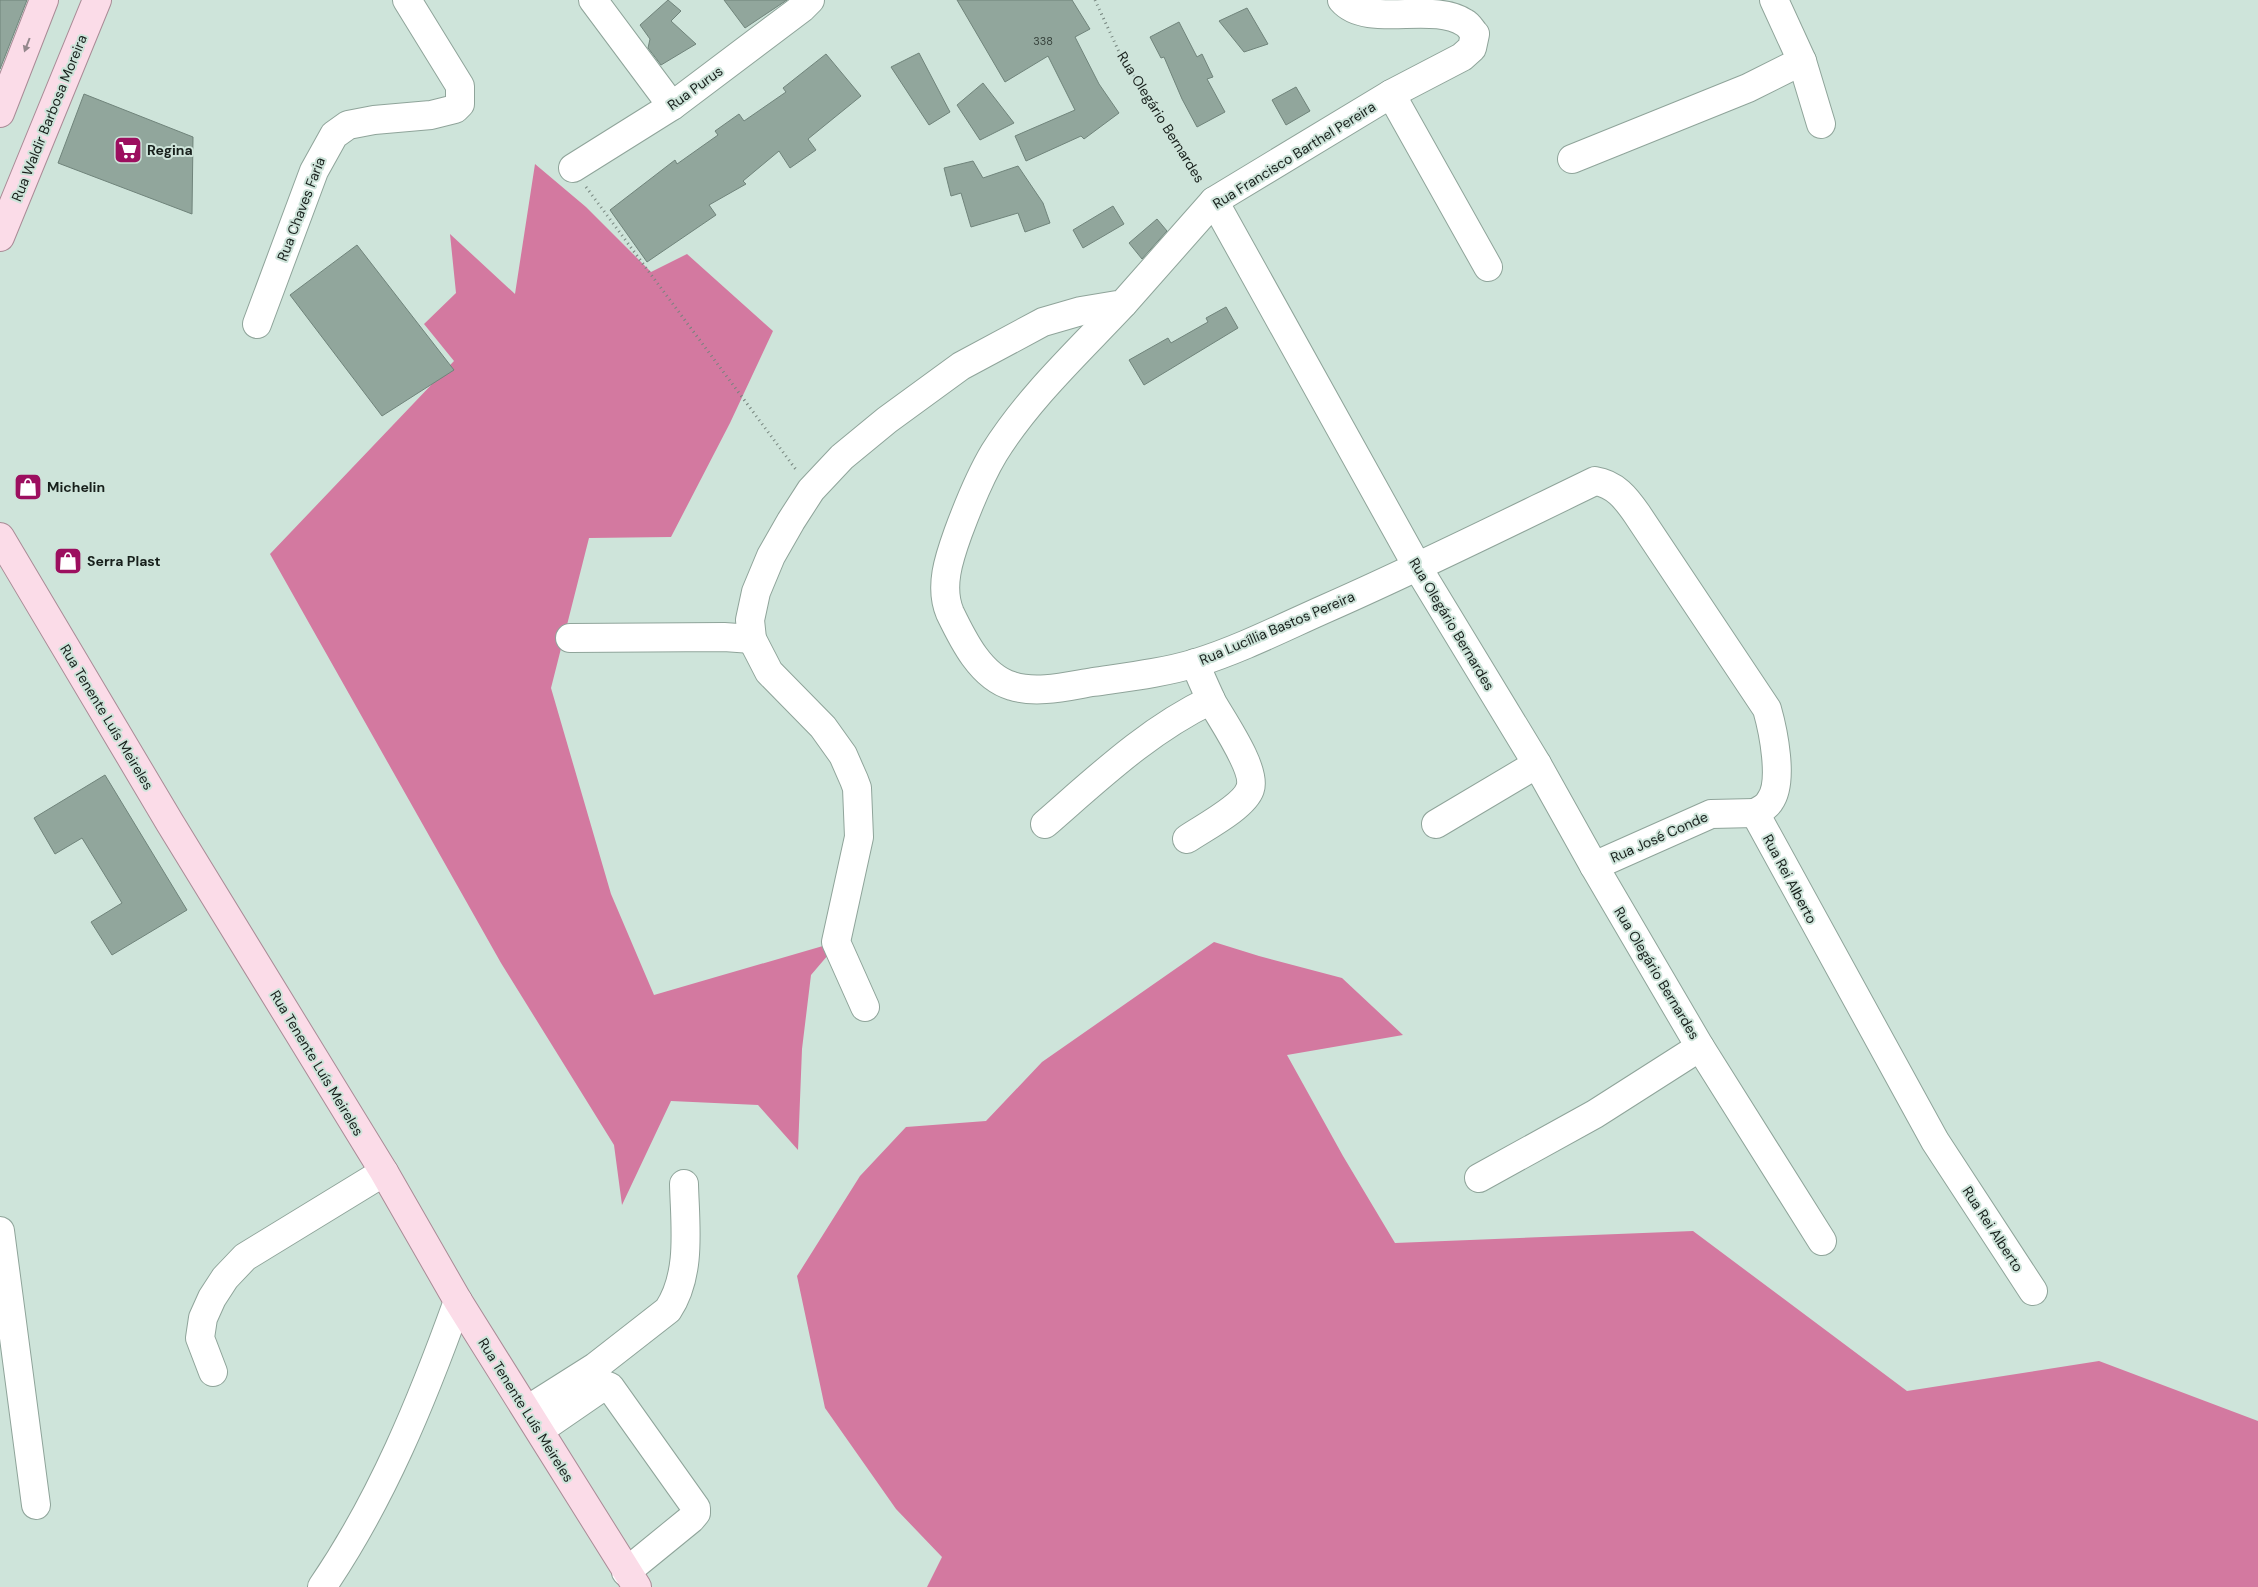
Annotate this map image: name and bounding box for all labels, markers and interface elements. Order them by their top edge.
street label: Rua Waldir Barbosa Moreira [7,32,91,204]
house number: 338 [1033,34,1053,48]
one-way arrow [22,38,30,53]
street label: Rua Olegário Bernardes [1113,48,1209,186]
street label: Rua Purus [664,62,726,114]
street label: Rua Francisco Barthel Pereira [1209,97,1379,213]
supermarket icon: Regina [113,135,143,165]
place label: Regina [147,141,193,159]
street label: Rua Chaves Faria [273,155,329,263]
shop icon: Michelin [13,472,43,502]
place label: Michelin [47,478,105,496]
shop icon: Serra Plast [53,546,83,576]
place label: Serra Plast [87,552,161,570]
street label: Rua Olegário Bernardes [1405,554,1499,694]
street label: Rua Lucíllia Bastos Pereira [1197,587,1357,669]
street label: Rua Tenente Luís Meireles [56,641,158,793]
street label: Rua José Conde [1607,807,1711,867]
street label: Rua Rei Alberto [1759,831,1821,927]
street label: Rua Olegário Bernardes [1610,903,1704,1043]
street label: Rua Tenente Luís Meireles [266,987,368,1139]
street label: Rua Rei Alberto [1959,1183,2027,1275]
street label: Rua Tenente Luís Meireles [474,1335,578,1485]

